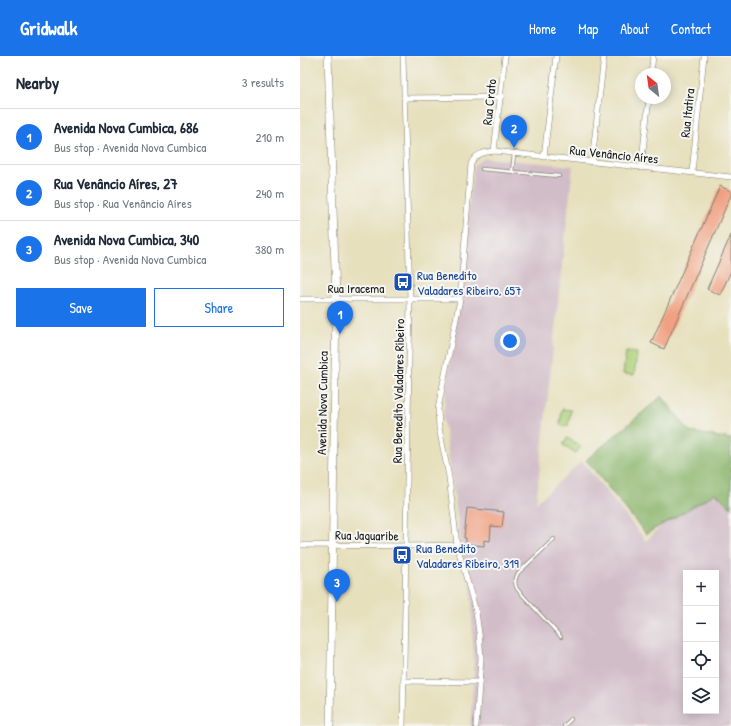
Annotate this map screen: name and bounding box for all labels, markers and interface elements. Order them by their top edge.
text: Gridwalk [20,15,77,41]
text: Home [529,19,556,38]
text: Map [578,19,598,38]
text: About [620,19,649,38]
text: Contact [671,19,711,38]
north arrow [635,68,671,104]
text: Nearby [16,71,59,94]
text: 3 results [242,73,284,91]
street label: Rua Crato [478,78,500,126]
street label: Rua Itatira [675,88,699,138]
pin: 2 [501,115,527,148]
text: Avenida Nova Cumbica, 686 [54,117,199,138]
text: 1 [27,128,31,146]
text: 210 m [256,128,284,146]
text: Bus stop · Avenida Nova Cumbica [54,138,206,156]
street label: Rua Venâncio Aíres [569,140,659,168]
text: Rua Venâncio Aíres, 27 [54,173,178,194]
text: 2 [26,184,32,202]
text: 240 m [255,184,284,202]
text: Bus stop · Rua Venâncio Aíres [54,194,192,212]
text: Avenida Nova Cumbica, 340 [54,229,199,250]
text: 3 [26,240,32,258]
text: 380 m [255,240,284,258]
text: Bus stop · Avenida Nova Cumbica [54,250,206,268]
place label: Rua Benedito Valadares Ribeiro, 657 [417,266,522,299]
bus stop icon: Rua Benedito Valadares Ribeiro, 657 [392,271,414,293]
street label: Rua Iracema [328,279,384,297]
button: Save [16,288,146,327]
button: Share [154,288,284,327]
pin: 1 [327,301,353,334]
street label: Rua Benedito Valadares Ribeiro [388,319,408,463]
your location [500,331,520,351]
street label: Avenida Nova Cumbica [312,351,332,455]
street label: Rua Jaguaribe [335,525,399,545]
place label: Rua Benedito Valadares Ribeiro, 319 [416,539,519,572]
bus stop icon: Rua Benedito Valadares Ribeiro, 319 [391,544,413,566]
pin: 3 [324,569,350,602]
map controls [683,570,719,714]
button: + [683,570,719,606]
button: − [683,606,719,642]
button: locate [683,642,719,678]
button: layers [683,678,719,714]

